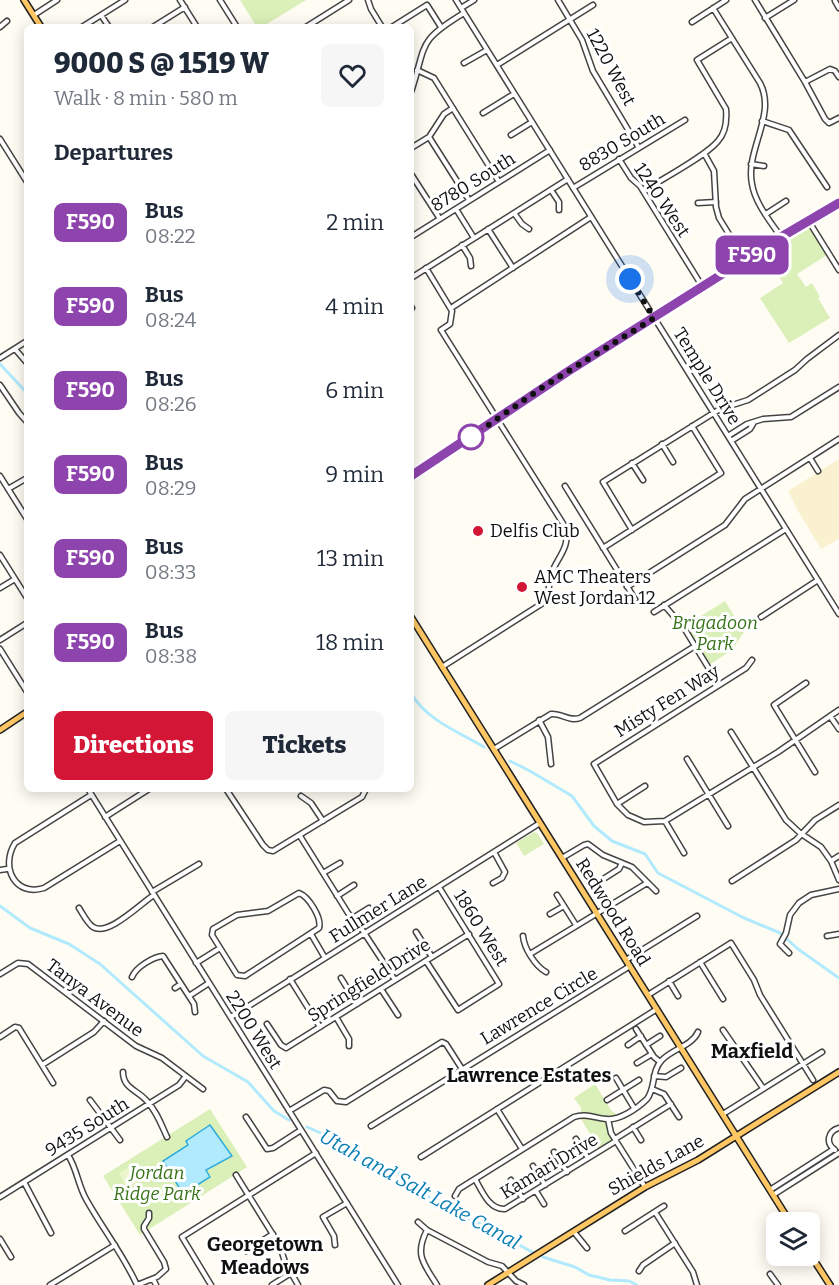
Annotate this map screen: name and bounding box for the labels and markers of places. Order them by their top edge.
unlabelled marker [458,424,484,450]
place label: Delfis Club [490,520,580,542]
marker: Delfis Club [471,524,485,538]
place label: AMC Theaters West Jordan 12 [534,566,656,609]
marker: AMC Theaters West Jordan 12 [515,580,529,594]

